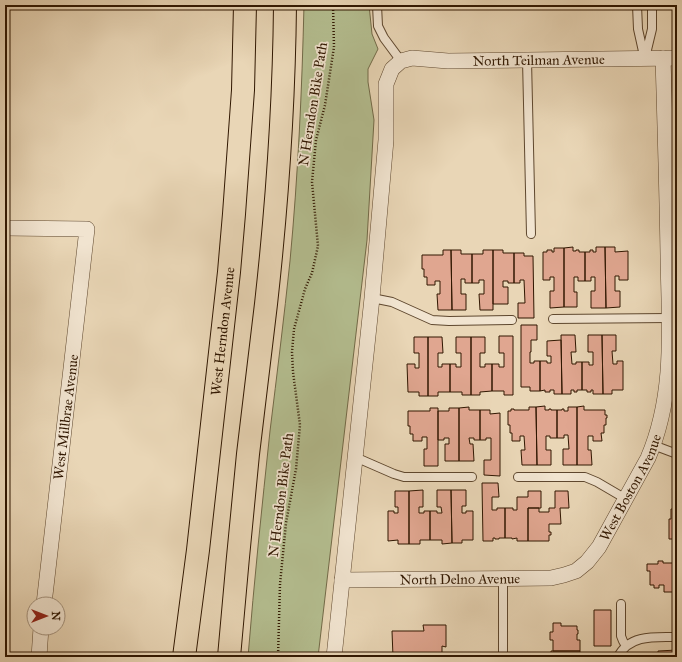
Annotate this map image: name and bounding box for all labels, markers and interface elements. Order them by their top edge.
street label: N Herndon Bike Path [295,41,331,167]
street label: North Teilman Avenue [472,50,605,69]
street label: West Herndon Avenue [207,266,238,396]
street label: West Millbrae Avenue [50,353,82,481]
street label: N Herndon Bike Path [265,432,297,558]
street label: West Boston Avenue [596,432,665,544]
street label: North Delno Avenue [400,570,520,588]
north arrow [26,596,66,636]
text: N [49,611,62,621]

